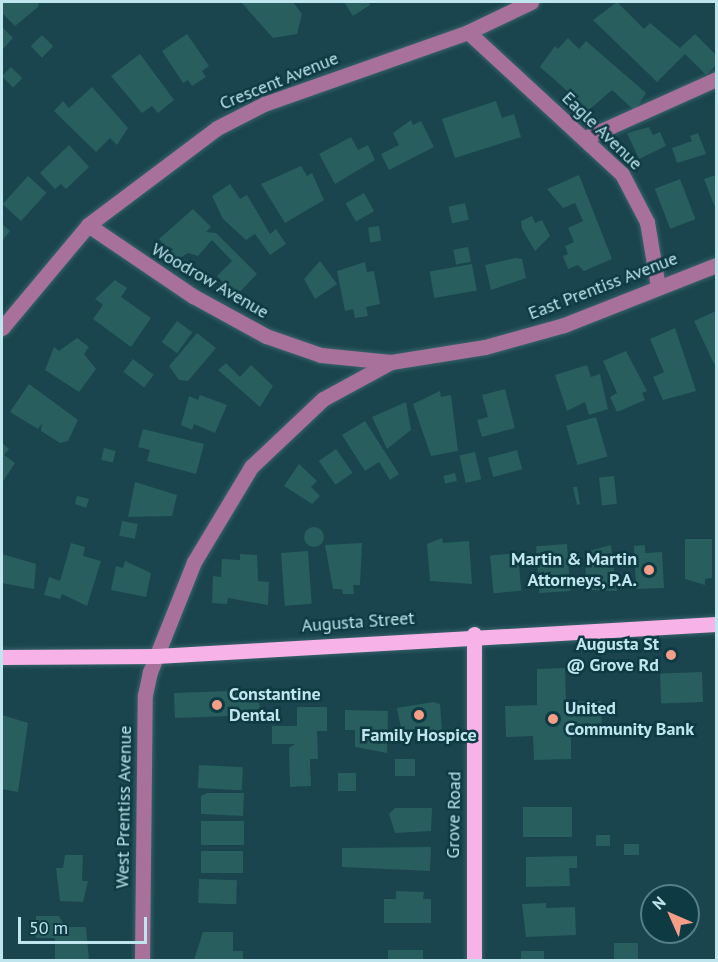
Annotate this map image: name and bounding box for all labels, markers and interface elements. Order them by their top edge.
street label: Crescent Avenue [216,47,342,115]
street label: Eagle Avenue [557,87,647,175]
street label: Woodrow Avenue [147,238,273,324]
street label: East Prentiss Avenue [525,247,681,325]
place label: Martin & Martin Attorneys, P.A. [511,549,637,592]
marker: Martin & Martin Attorneys, P.A. [642,563,656,577]
street label: Augusta Street [301,607,415,637]
place label: Augusta St @ Grove Rd [566,634,659,676]
marker: Augusta St @ Grove Rd [664,648,678,662]
place label: Constantine Dental [229,684,321,726]
marker: Constantine Dental [210,698,224,712]
place label: United Community Bank [565,698,695,740]
marker: Family Hospice [412,708,426,722]
marker: United Community Bank [546,712,560,726]
place label: Family Hospice [361,724,477,746]
street label: West Prentiss Avenue [112,725,136,889]
street label: Grove Road [442,771,466,859]
north arrow [640,884,700,944]
text: N [648,892,669,913]
scale bar [21,905,150,943]
text: 50 m [29,916,68,939]

